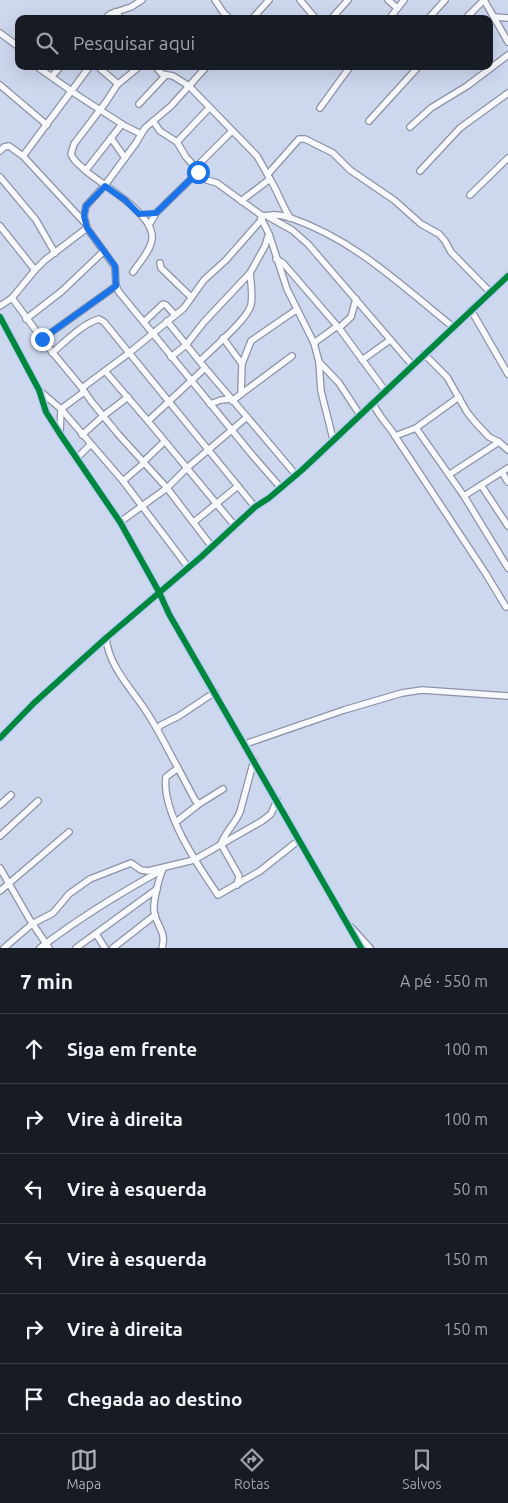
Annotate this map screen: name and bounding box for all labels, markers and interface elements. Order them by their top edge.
search box [15,15,493,70]
icon: search [33,29,61,57]
text: Pesquisar aqui [73,32,195,54]
route start [187,161,210,184]
route end [31,328,54,351]
text: 7 min [20,969,73,993]
text: A pé · 550 m [400,972,488,990]
icon: ahead [20,1035,48,1063]
text: Siga em frente [67,1038,197,1060]
text: 100 m [443,1040,488,1058]
icon: right [20,1105,48,1133]
text: Vire à direita [67,1108,183,1130]
text: 100 m [443,1110,488,1128]
icon: left [20,1175,48,1203]
text: Vire à esquerda [67,1178,207,1200]
text: 50 m [452,1180,488,1198]
icon: left [20,1245,48,1273]
text: Vire à esquerda [67,1248,207,1270]
text: 150 m [443,1250,488,1268]
icon: right [20,1315,48,1343]
text: Vire à direita [67,1318,183,1340]
text: 150 m [443,1320,488,1338]
icon: arrive [20,1385,48,1413]
text: Chegada ao destino [67,1388,243,1410]
tab: Mapa [66,1446,101,1492]
tab: Rotas [234,1446,270,1492]
tab: Salvos [402,1446,442,1492]

